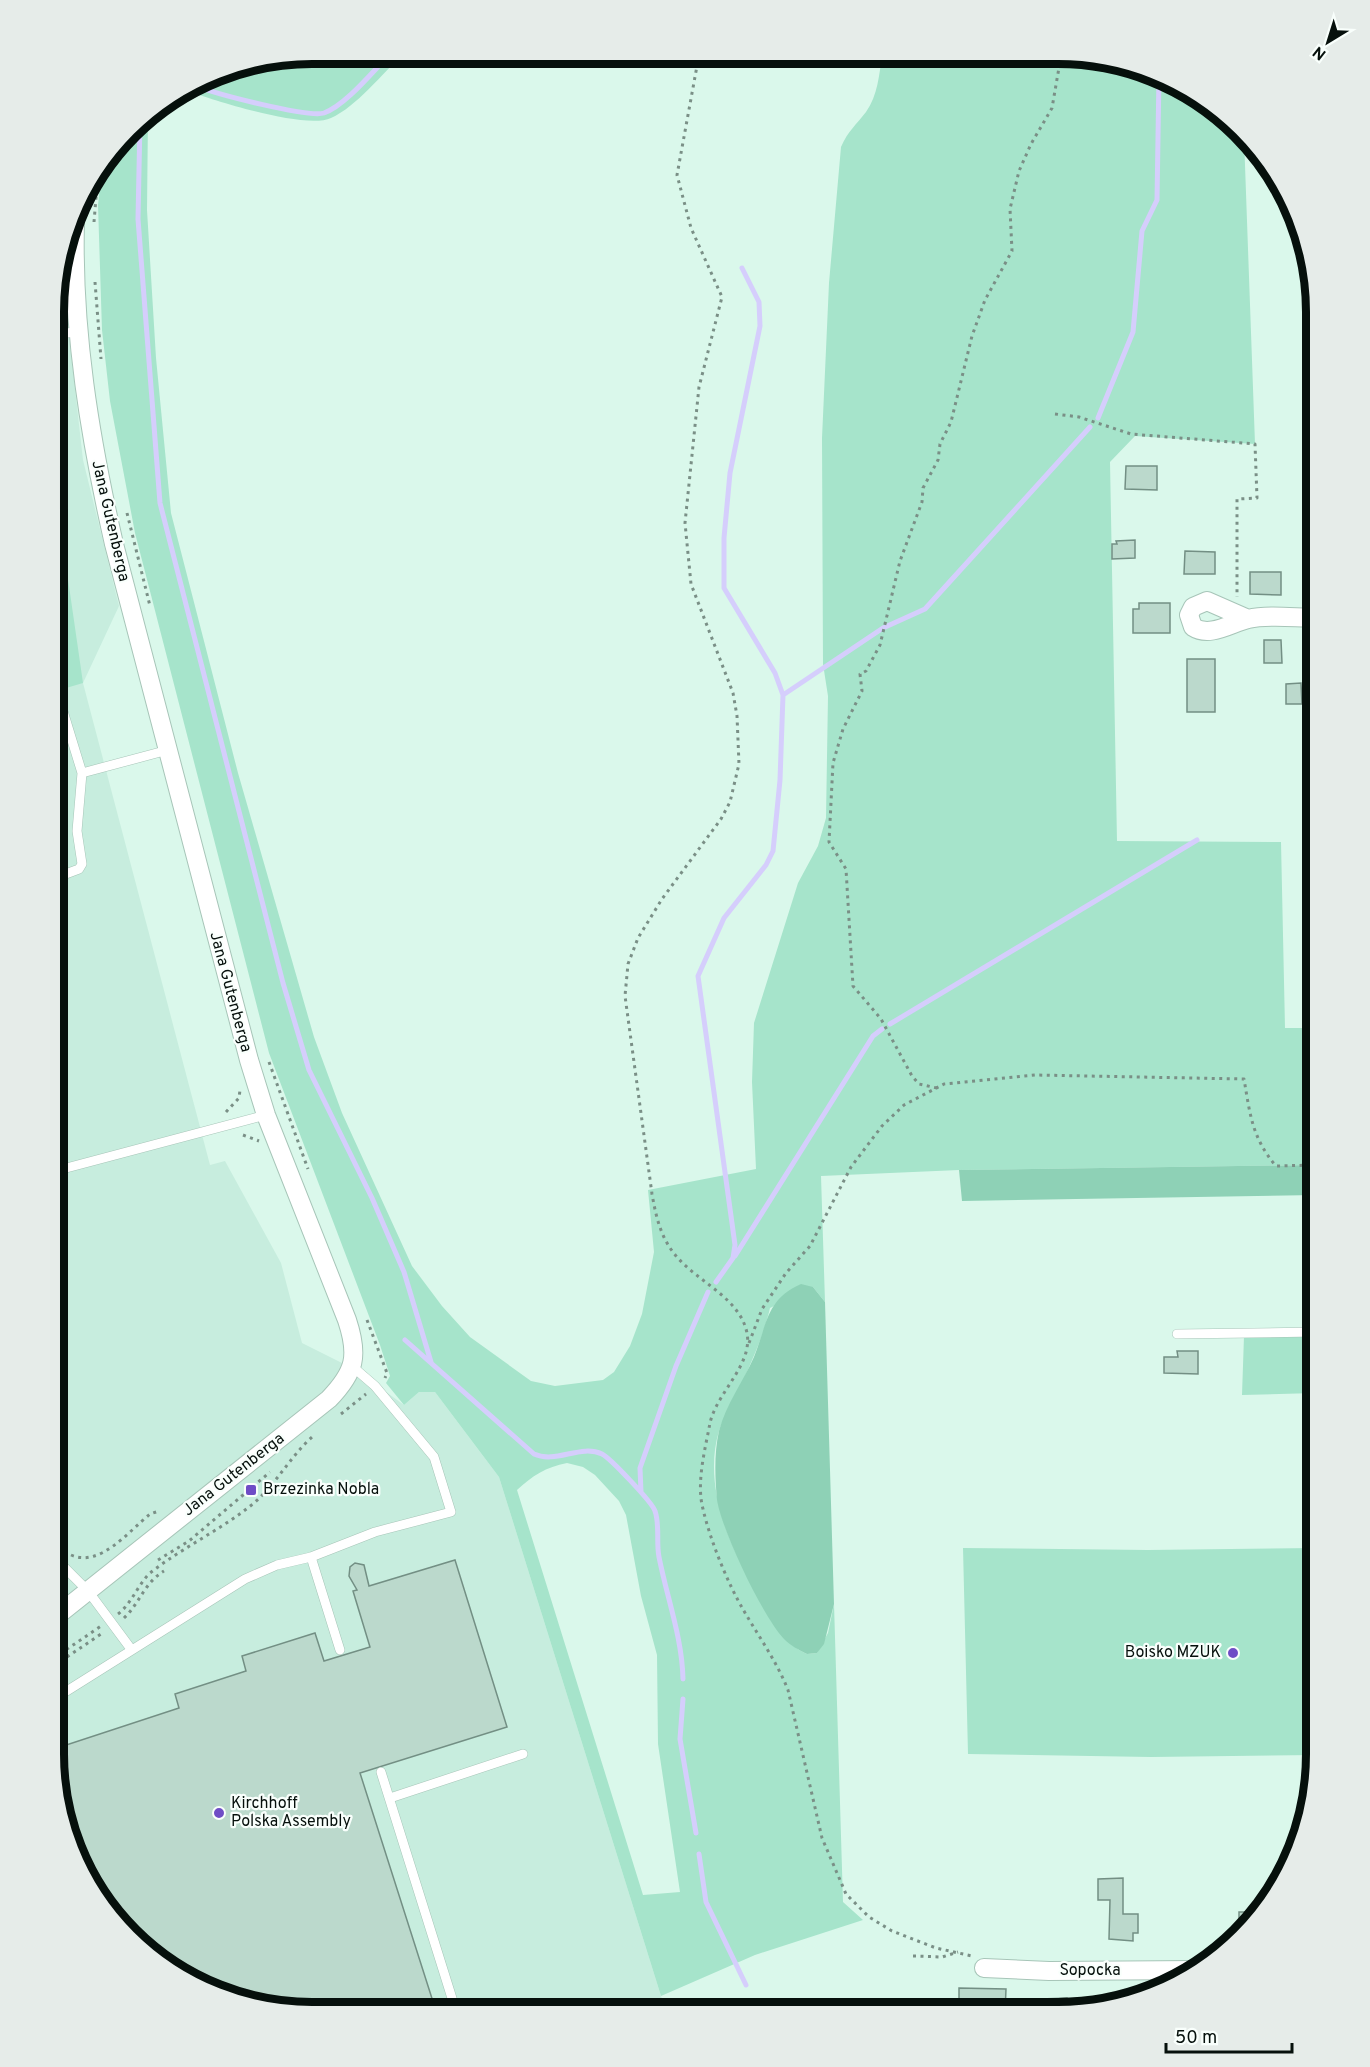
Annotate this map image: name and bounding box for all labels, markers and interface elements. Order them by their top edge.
north arrow [1298,12,1358,72]
text: N [1309,41,1331,64]
street label: Jana Gutenberga [86,458,134,584]
street label: Jana Gutenberga [204,930,256,1054]
street label: Jana Gutenberga [179,1429,289,1521]
place label: Brzezinka Nobla [263,1480,379,1500]
marker: Brzezinka Nobla [244,1483,258,1497]
place label: Boisko MZUK [1125,1643,1221,1663]
marker: Boisko MZUK [1226,1646,1240,1660]
place label: Kirchhoff Polska Assembly [231,1794,351,1832]
marker: Kirchhoff Polska Assembly [212,1806,226,1820]
street label: Sopocka [1059,1961,1121,1981]
scale bar [1166,2016,1292,2054]
text: 50 m [1175,2027,1217,2050]

